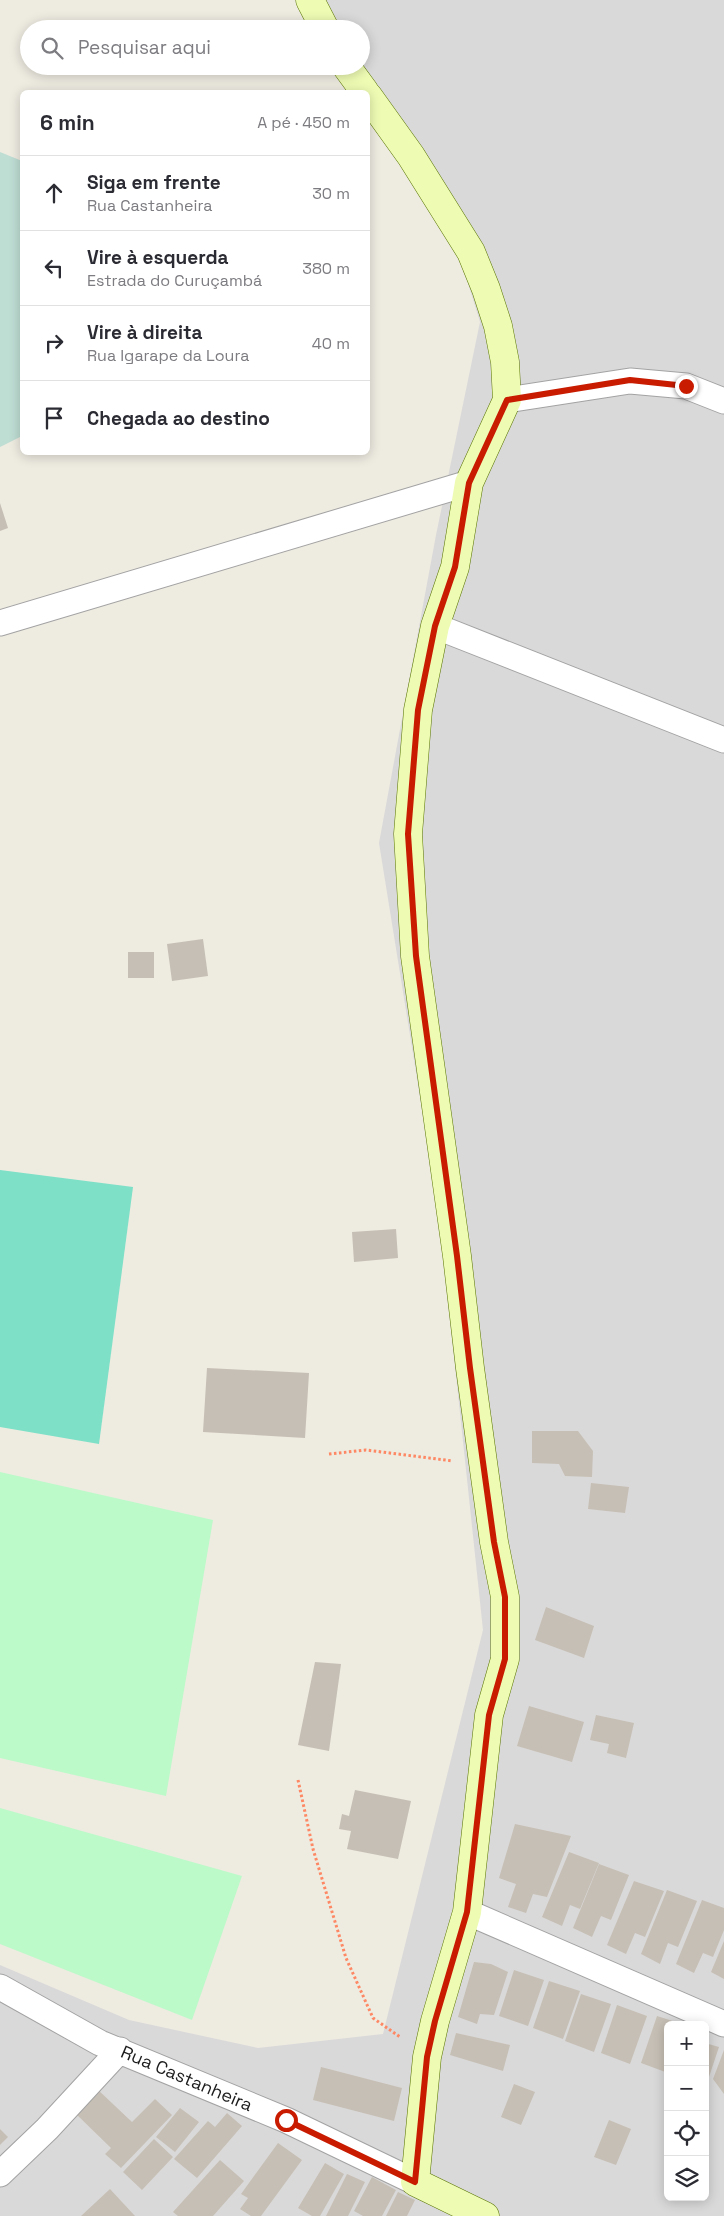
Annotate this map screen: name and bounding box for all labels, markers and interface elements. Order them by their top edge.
search box [20,20,370,75]
icon: search [38,34,66,62]
text: Pesquisar aqui [78,35,211,60]
text: 6 min [40,109,95,136]
text: A pé · 450 m [257,112,350,133]
text: Siga em frente [87,170,221,195]
icon: ahead [40,179,68,207]
text: 30 m [312,183,350,204]
text: Rua Castanheira [87,195,212,216]
text: Vire à esquerda [87,245,229,270]
icon: left [40,254,68,282]
text: 380 m [302,258,350,279]
text: Estrada do Curuçambá [87,270,262,291]
text: Vire à direita [87,320,203,345]
icon: right [40,329,68,357]
text: 40 m [312,333,350,354]
text: Rua Igarape da Loura [87,345,249,366]
route end [675,375,698,398]
icon: arrive [40,404,68,432]
text: Chegada ao destino [87,406,270,431]
map controls [664,2021,709,2201]
button: + [664,2021,709,2066]
street label: Rua Castanheira [118,2040,256,2116]
button: − [664,2066,709,2111]
route start [275,2109,298,2132]
button: locate [664,2111,709,2156]
button: layers [664,2156,709,2201]

